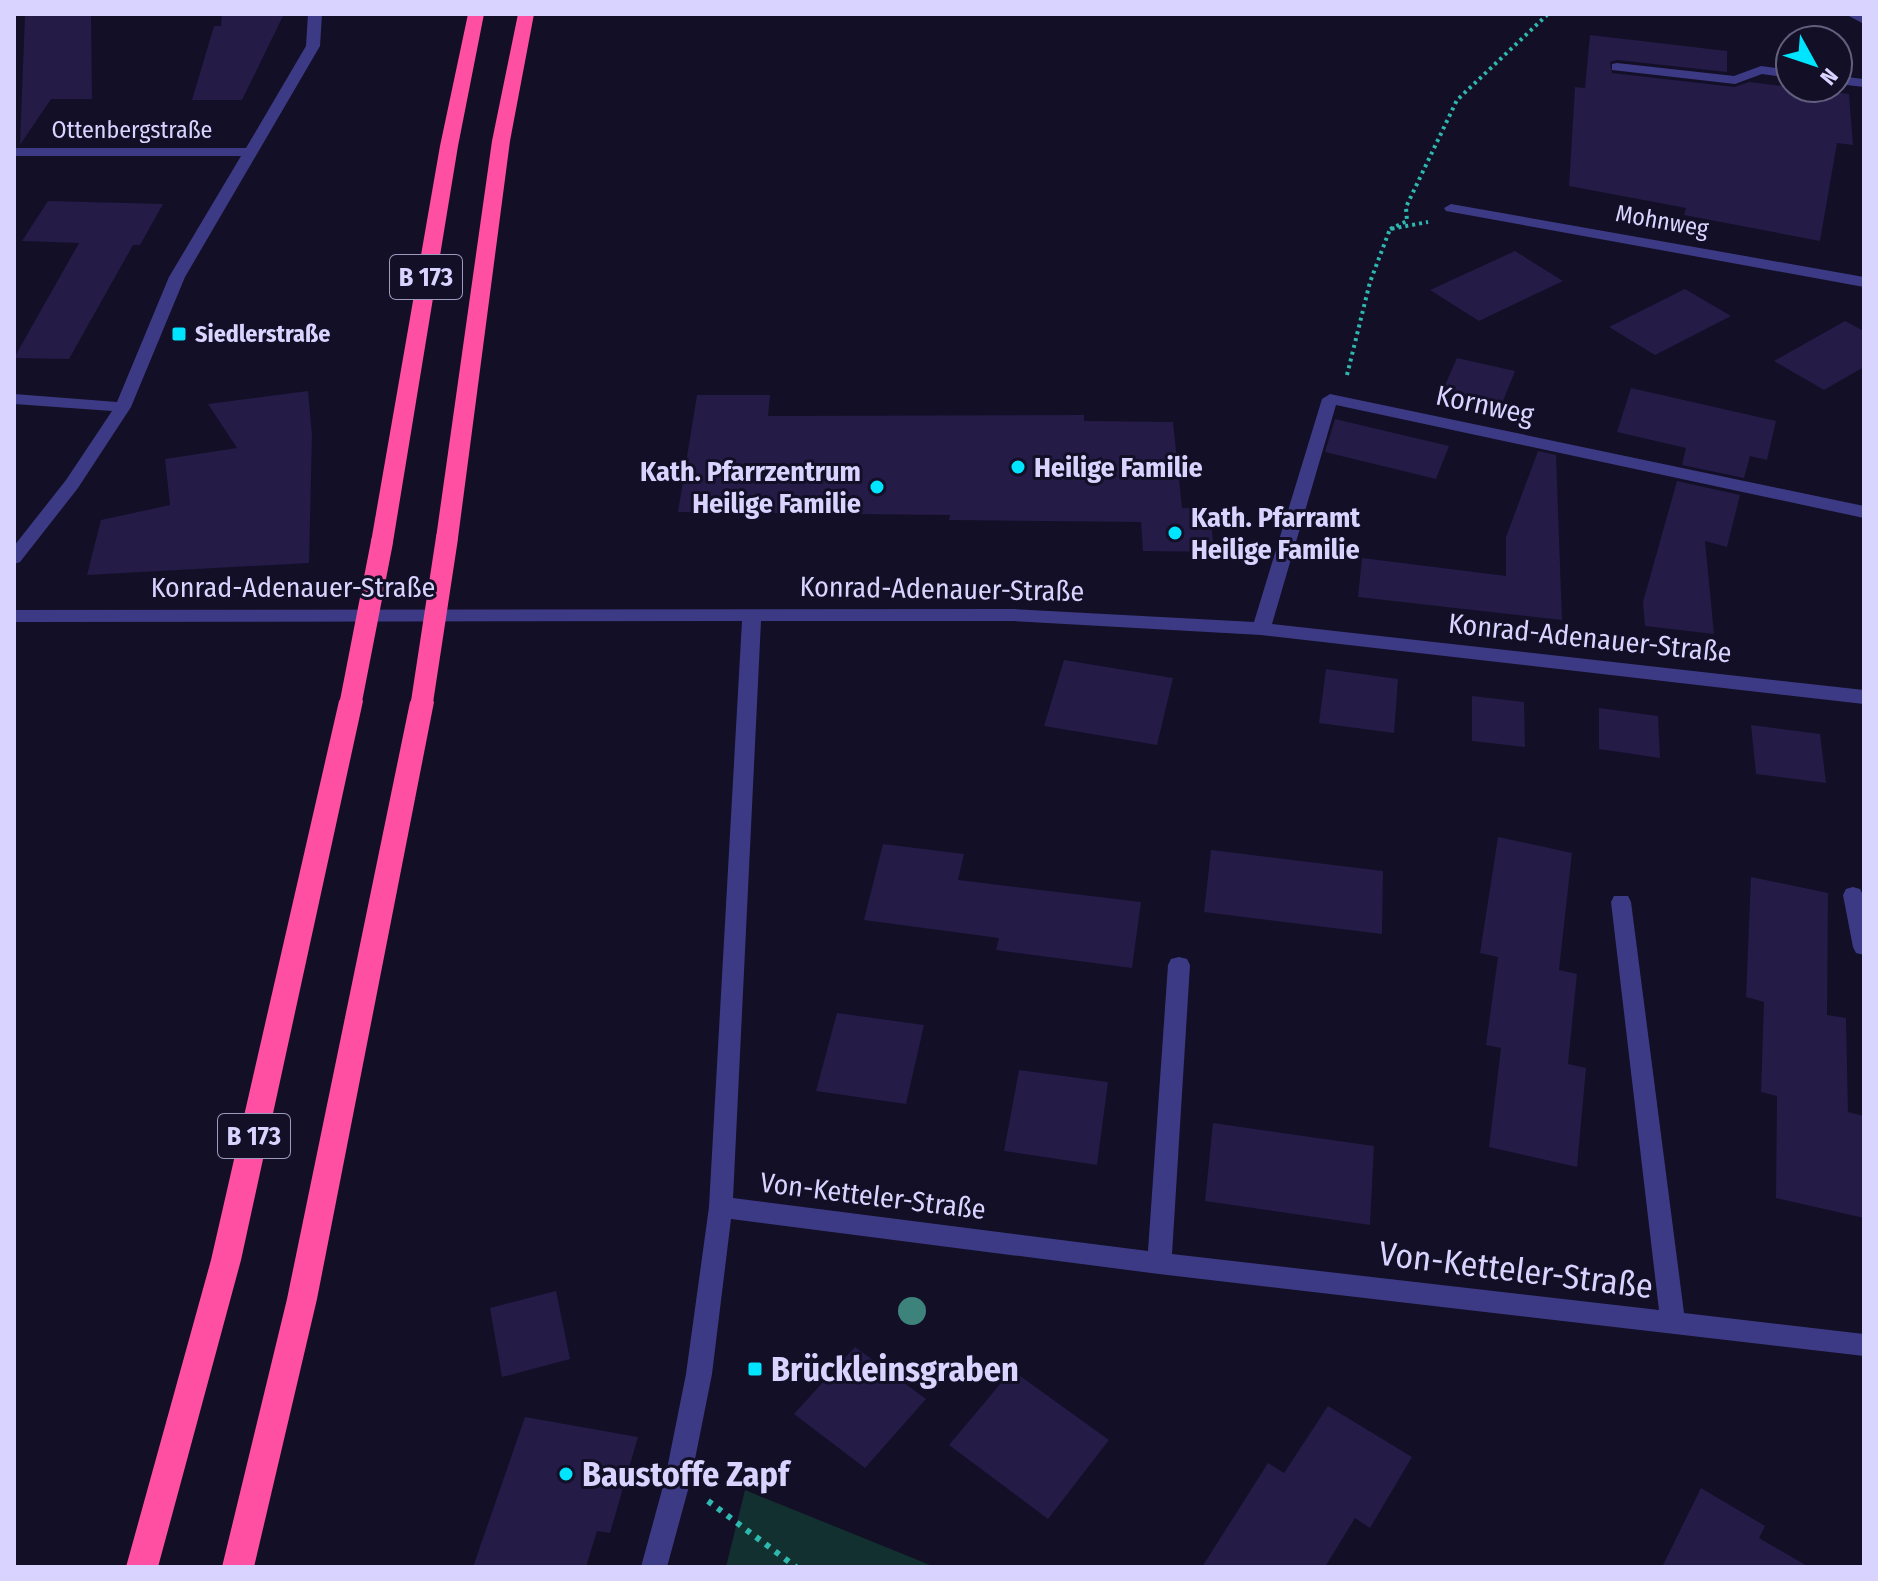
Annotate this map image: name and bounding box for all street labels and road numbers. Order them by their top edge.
street label: Ottenbergstraße [52,116,212,144]
street label: Mohnweg [1613,199,1711,243]
road number: B 173 [390,255,462,299]
street label: Kornweg [1433,379,1538,432]
street label: Konrad-Adenauer-Straße [799,570,1085,608]
street label: Konrad-Adenauer-Straße [151,571,435,604]
street label: Konrad-Adenauer-Straße [1447,607,1733,669]
road number: B 173 [218,1114,290,1158]
street label: Von-Ketteler-Straße [758,1166,988,1226]
street label: Von-Ketteler-Straße [1377,1233,1655,1307]

